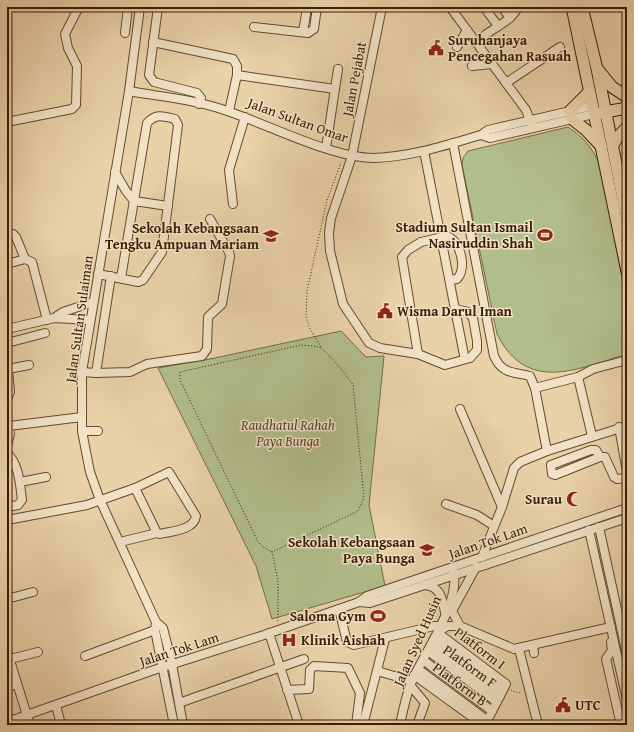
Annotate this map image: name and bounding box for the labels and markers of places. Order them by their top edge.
place label: Suruhanjaya Pencegahan Rasuah [448,30,572,66]
public building icon: Suruhanjaya Pencegahan Rasuah [427,39,445,57]
place label: Stadium Sultan Ismail Nasiruddin Shah [396,217,534,253]
place label: Sekolah Kebangsaan Tengku Ampuan Mariam [105,218,260,254]
sports icon: Stadium Sultan Ismail Nasiruddin Shah [536,226,554,244]
school or university icon: Sekolah Kebangsaan Tengku Ampuan Mariam [262,227,280,245]
place label: Wisma Darul Iman [397,301,513,321]
public building icon: Wisma Darul Iman [376,302,394,320]
place label: Surau [525,489,562,509]
mosque icon: Surau [565,490,583,508]
place label: Sekolah Kebangsaan Paya Bunga [288,532,416,568]
school or university icon: Sekolah Kebangsaan Paya Bunga [418,541,436,559]
place label: Saloma Gym [290,606,366,626]
sports icon: Saloma Gym [369,607,387,625]
place label: Klinik Aishah [301,630,386,650]
hospital icon: Klinik Aishah [280,631,298,649]
place label: UTC [575,695,601,715]
public building icon: UTC [554,696,572,714]

